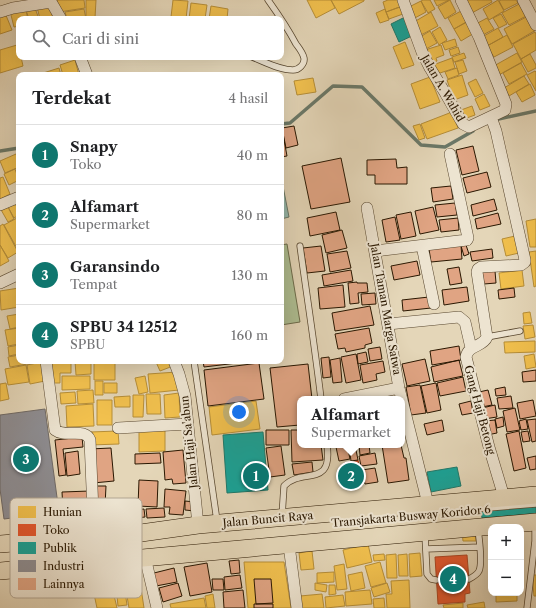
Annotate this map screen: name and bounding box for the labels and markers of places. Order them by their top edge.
pin: 3 [13,444,39,474]
pin: 1 [243,461,269,491]
pin: 2 [338,461,364,491]
pin: 4 [440,564,466,594]

